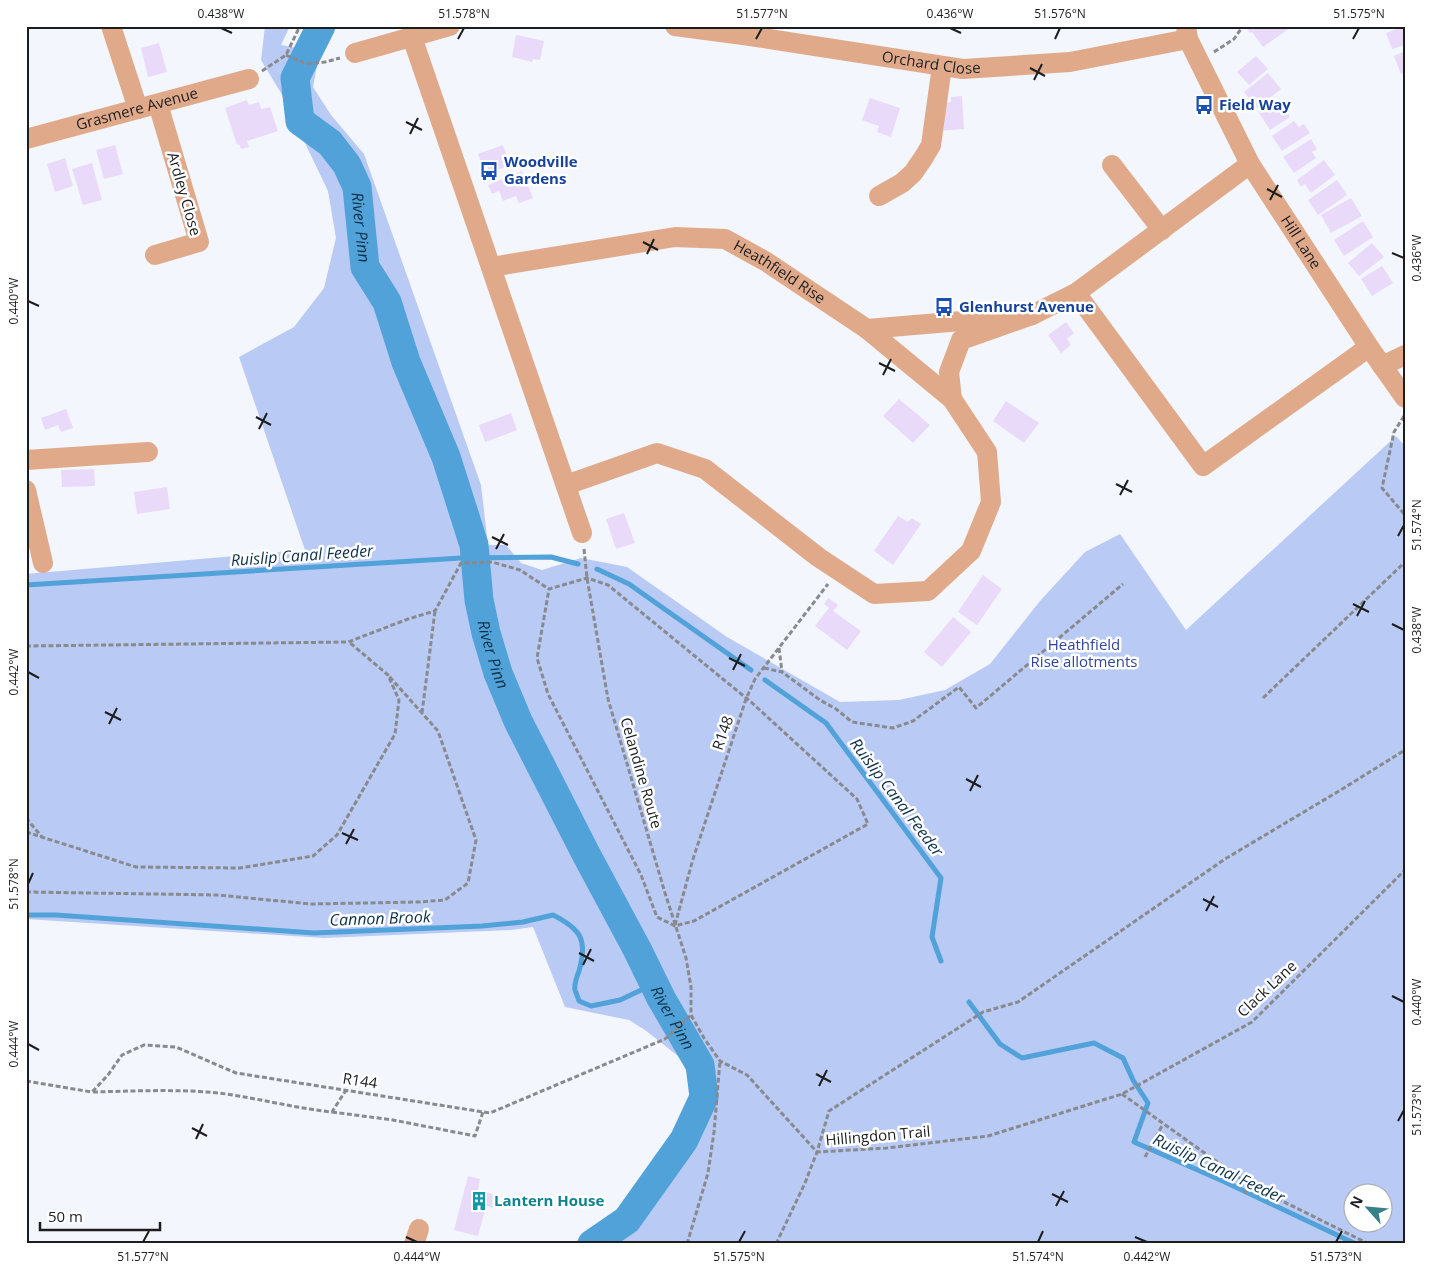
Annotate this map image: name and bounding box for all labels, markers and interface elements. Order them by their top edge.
text: 0.438°W [198,5,244,22]
text: 51.578°N [438,5,490,22]
text: 51.577°N [736,5,788,22]
text: 0.436°W [927,5,973,22]
text: 51.576°N [1034,5,1086,22]
text: 51.575°N [1333,5,1385,22]
street label: Orchard Close [881,46,981,78]
street label: Grasmere Avenue [74,82,200,134]
bus stop icon: Field Way [1193,94,1215,116]
place label: Field Way [1219,94,1291,114]
street label: Ardley Close [163,150,206,238]
place label: Woodville Gardens [504,151,578,188]
bus stop icon: Woodville Gardens [478,160,500,182]
water label: River Pinn [347,191,375,263]
street label: Hill Lane [1277,211,1326,272]
street label: Heathfield Rise [730,235,830,308]
text: 0.436°W [1408,235,1425,281]
text: 0.440°W [5,278,22,324]
bus stop icon: Glenhurst Avenue [933,296,955,318]
place label: Glenhurst Avenue [959,296,1094,316]
text: 51.574°N [1408,499,1425,551]
water label: Ruislip Canal Feeder [230,539,375,571]
text: 0.438°W [1408,607,1425,653]
water label: River Pinn [473,618,514,692]
park label: Heathfield Rise allotments [1031,634,1137,671]
text: 0.442°W [5,649,22,695]
street label: R148 [707,713,737,752]
street label: Celandine Route [617,715,667,831]
water label: Ruislip Canal Feeder [845,733,949,861]
text: 51.578°N [5,858,22,910]
water label: Cannon Brook [329,905,432,931]
street label: Clack Lane [1232,956,1300,1021]
text: 0.440°W [1408,979,1425,1025]
water label: River Pinn [646,982,700,1054]
text: 0.444°W [5,1021,22,1067]
street label: R144 [341,1067,379,1093]
text: 51.573°N [1408,1084,1425,1136]
street label: Hillingdon Trail [825,1120,931,1150]
water label: Ruislip Canal Feeder [1150,1128,1289,1208]
north arrow [1344,1182,1394,1232]
building icon: Lantern House [468,1190,490,1212]
place label: Lantern House [494,1190,604,1210]
text: N [1345,1192,1367,1211]
scale bar [40,1200,160,1232]
text: 50 m [48,1206,83,1226]
text: 51.577°N [117,1248,169,1265]
text: 0.444°W [394,1248,440,1265]
text: 51.575°N [713,1248,765,1265]
text: 51.574°N [1012,1248,1064,1265]
text: 0.442°W [1124,1248,1170,1265]
text: 51.573°N [1310,1248,1362,1265]

